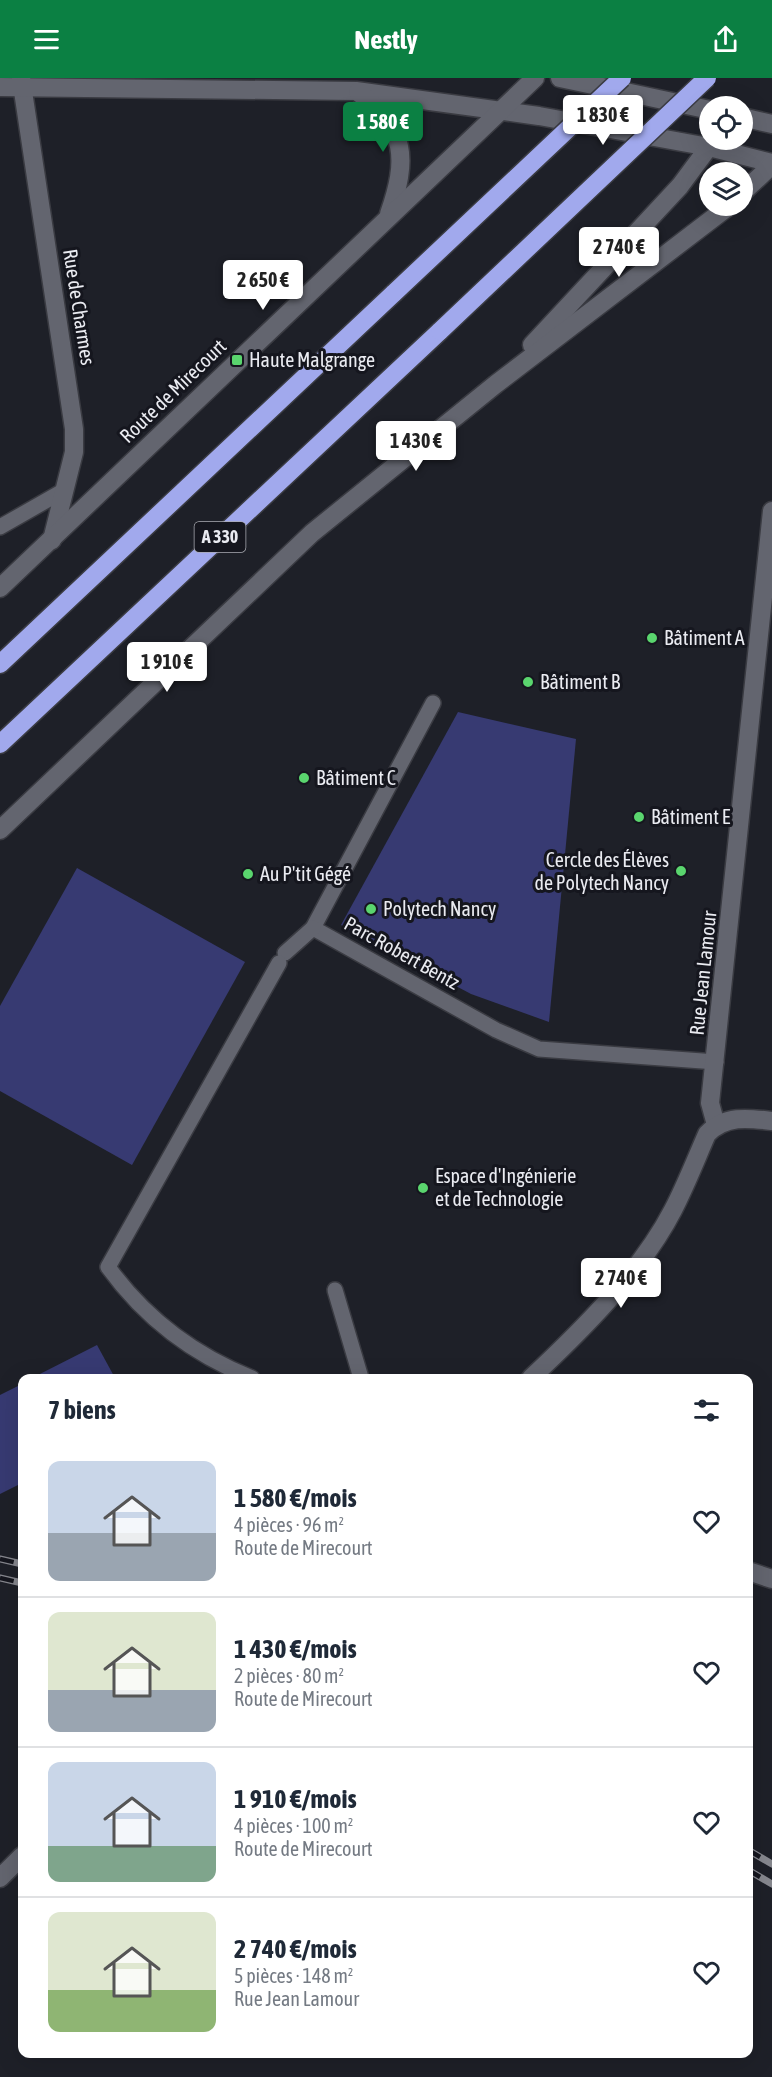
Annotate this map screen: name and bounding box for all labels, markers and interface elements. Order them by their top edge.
icon: menu [30,23,63,56]
icon: share [709,23,742,56]
text: Nestly [354,24,418,55]
pin: 1 830 € [548,95,658,146]
map controls [699,96,753,216]
button: locate [699,96,753,150]
pin: 1 580 € [328,102,438,153]
text: 1 830 € [577,103,629,126]
text: 1 580 € [357,110,409,133]
button: layers [699,162,753,216]
pin: 2 740 € [564,227,674,278]
text: 2 740 € [593,235,645,258]
street label: Rue de Charmes [59,247,100,367]
pin: 2 650 € [208,260,318,311]
text: 2 650 € [237,268,289,291]
street label: Route de Mirecourt [115,334,231,447]
place label: Haute Malgrange [249,348,375,371]
marker: Haute Malgrange [230,353,244,367]
pin: 1 430 € [361,421,471,472]
text: 1 430 € [390,429,442,452]
road number: A 330 [194,522,246,552]
place label: Bâtiment A [664,626,745,649]
marker: Bâtiment A [645,631,659,645]
pin: 1 910 € [112,642,222,693]
text: 1 910 € [141,650,193,673]
place label: Bâtiment B [540,670,621,693]
marker: Bâtiment B [521,675,535,689]
place label: Bâtiment C [316,766,396,789]
marker: Bâtiment C [297,771,311,785]
place label: Bâtiment E [651,805,731,828]
marker: Bâtiment E [632,810,646,824]
place label: Cercle des Élèves de Polytech Nancy [535,848,669,894]
place label: Au P'tit Gégé [260,862,351,885]
marker: Cercle des Élèves de Polytech Nancy [674,864,688,878]
marker: Au P'tit Gégé [241,867,255,881]
place label: Polytech Nancy [383,897,496,920]
marker: Polytech Nancy [364,902,378,916]
street label: Rue Jean Lamour [685,908,721,1036]
street label: Parc Robert Bentz [341,911,464,994]
place label: Espace d'Ingénierie et de Technologie [435,1164,576,1210]
marker: Espace d'Ingénierie et de Technologie [416,1181,430,1195]
pin: 2 740 € [566,1258,676,1309]
text: 2 740 € [595,1266,647,1289]
icon: filters [690,1394,723,1427]
text: 7 biens [48,1395,116,1425]
text: 1 580 €/mois [234,1483,357,1513]
icon: home [96,1485,168,1557]
icon: heart [690,1505,723,1538]
text: 4 pièces · 96 m² [234,1513,344,1536]
text: Route de Mirecourt [234,1536,373,1559]
text: 1 430 €/mois [234,1634,357,1664]
icon: home [96,1636,168,1708]
icon: heart [690,1656,723,1689]
text: 2 pièces · 80 m² [234,1664,344,1687]
text: Route de Mirecourt [234,1687,373,1710]
text: 1 910 €/mois [234,1784,357,1814]
icon: home [96,1786,168,1858]
icon: heart [690,1806,723,1839]
text: 4 pièces · 100 m² [234,1814,353,1837]
text: Route de Mirecourt [234,1837,373,1860]
text: 2 740 €/mois [234,1934,357,1964]
icon: home [96,1936,168,2008]
icon: heart [690,1956,723,1989]
text: 5 pièces · 148 m² [234,1964,353,1987]
text: Rue Jean Lamour [234,1987,359,2010]

